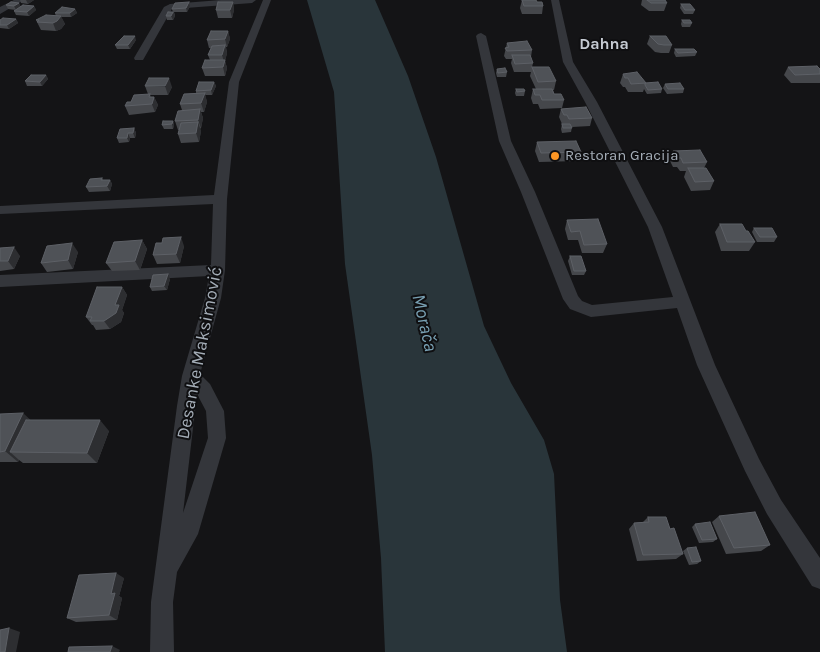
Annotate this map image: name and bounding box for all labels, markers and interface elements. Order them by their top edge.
district label: Dahna [579,34,629,54]
place label: Restoran Gracija [565,147,678,165]
marker: Restoran Gracija [549,150,561,162]
street label: Desanke Maksimović [173,265,227,441]
water label: Morača [406,292,442,354]

